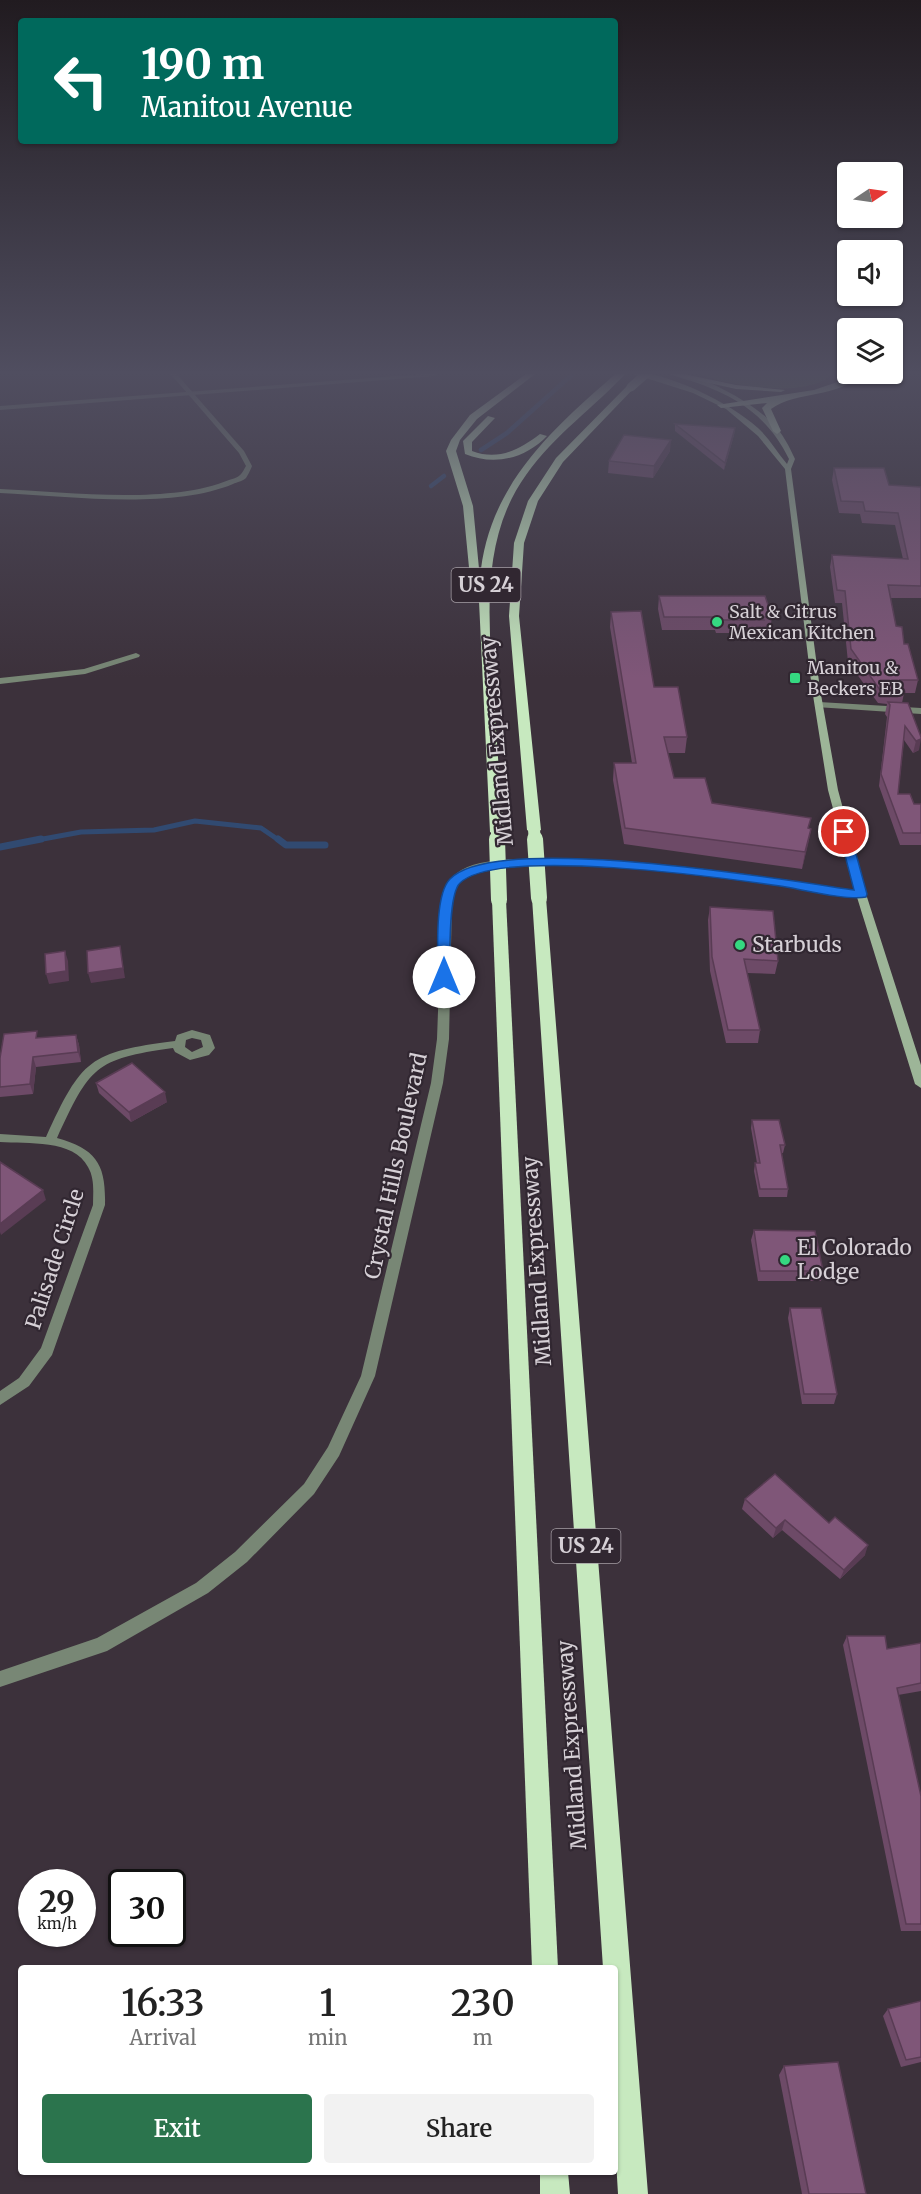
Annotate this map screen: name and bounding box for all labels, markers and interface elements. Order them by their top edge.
text: 190 m [141,38,264,90]
icon: left [42,42,120,120]
text: Manitou Avenue [141,90,352,124]
north arrow [837,162,903,228]
map controls [837,162,903,384]
button: sound [837,240,903,306]
button: layers [837,318,903,384]
road number: US 24 [452,568,520,602]
place label: Salt & Citrus Mexican Kitchen [729,600,875,644]
marker: Salt & Citrus Mexican Kitchen [710,615,724,629]
street label: Midland Expressway [474,634,519,847]
place label: Manitou & Beckers EB [807,656,903,700]
marker: Manitou & Beckers EB [788,671,802,685]
pin [818,806,869,857]
icon: arrive [827,815,860,848]
place label: Starbuds [752,931,842,958]
marker: Starbuds [733,938,747,952]
position arrow [412,945,476,1009]
street label: Crystal Hills Boulevard [358,1050,433,1282]
street label: Midland Expressway [516,1155,557,1367]
street label: Palisade Circle [19,1185,90,1332]
place label: El Colorado Lodge [797,1234,912,1285]
marker: El Colorado Lodge [778,1253,792,1267]
road number: US 24 [552,1529,620,1563]
street label: Midland Expressway [551,1639,592,1851]
speed limit sign: 30 [108,1869,186,1947]
text: 29 [39,1882,75,1920]
text: km/h [37,1914,77,1933]
text: 16:33 [121,1981,205,2026]
text: 1 [320,1981,336,2026]
text: 230 [451,1981,515,2026]
text: Arrival [130,2025,196,2050]
text: min [308,2025,348,2050]
text: m [473,2025,493,2050]
button: Exit [42,2094,312,2163]
button: Share [324,2094,594,2163]

